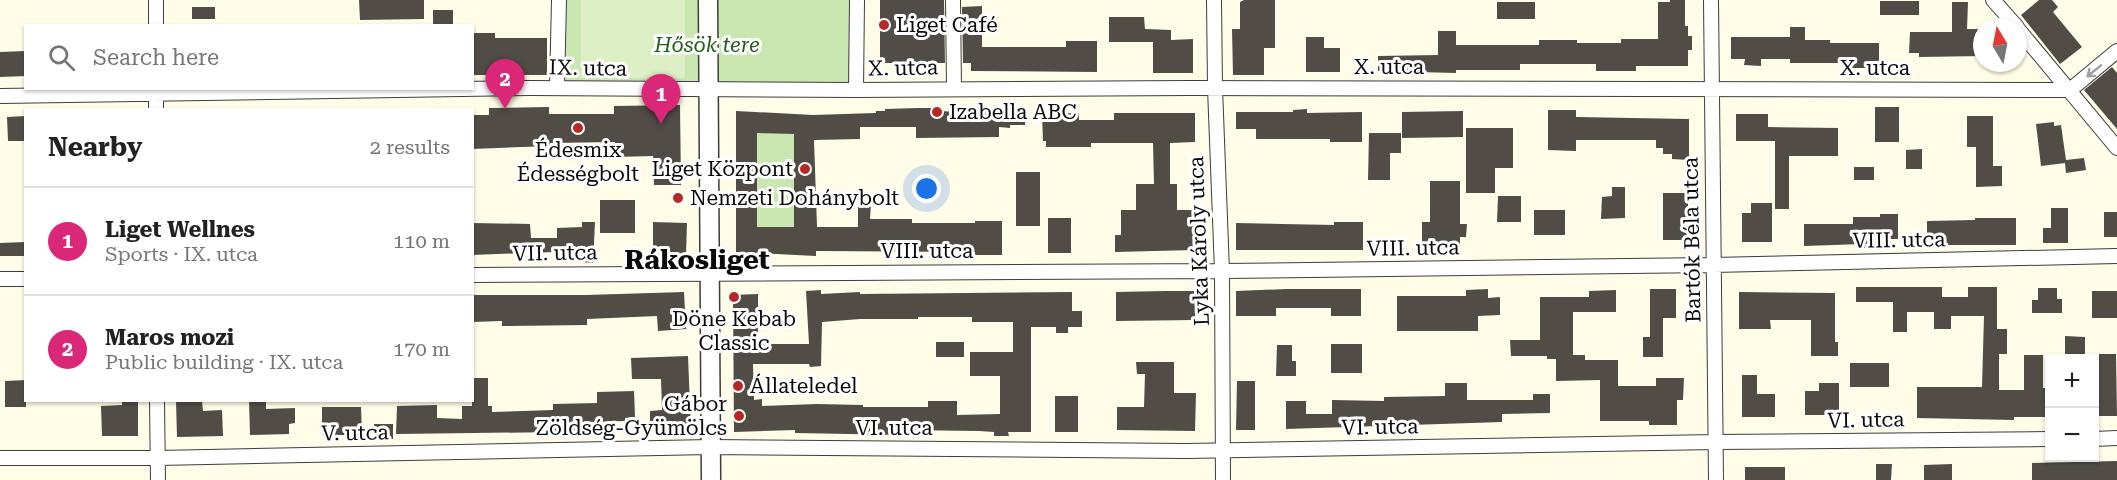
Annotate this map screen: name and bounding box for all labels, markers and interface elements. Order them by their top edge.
place label: Liget Café [896,13,998,37]
marker: Liget Café [877,18,891,32]
north arrow [1973,18,2027,72]
search box [24,24,474,90]
park label: Hősök tere [653,33,760,57]
icon: search [45,41,78,74]
text: Search here [93,45,219,70]
street label: IX. utca [549,55,628,81]
street label: X. utca [868,55,939,81]
street label: X. utca [1354,55,1425,79]
street label: X. utca [1840,56,1911,80]
pin: 2 [486,60,524,109]
one-way arrow [2086,64,2102,77]
pin: 1 [642,74,680,124]
place label: Izabella ABC [949,100,1076,124]
marker: Izabella ABC [930,105,944,119]
marker: Édesmix Édességbolt [571,121,585,135]
text: Nearby [48,132,142,162]
text: 2 results [370,135,450,159]
place label: Édesmix Édességbolt [517,137,639,186]
street label: Lyka Károly utca [1184,155,1214,326]
street label: Bartók Béla utca [1679,156,1705,323]
place label: Liget Központ [652,157,793,181]
marker: Liget Központ [798,162,812,176]
your location [912,174,941,203]
place label: Nemzeti Dohánybolt [690,186,899,210]
marker: Nemzeti Dohánybolt [671,191,685,205]
text: Liget Wellnes [105,217,255,242]
street label: VIII. utca [1852,227,1946,253]
text: 1 [62,229,73,253]
text: 110 m [393,229,450,253]
street label: VIII. utca [1366,235,1460,261]
street label: VIII. utca [881,239,974,263]
street label: VII. utca [512,240,598,266]
text: Sports · IX. utca [105,242,258,266]
district label: Rákosliget [624,244,770,276]
marker: Döne Kebab Classic [727,290,741,304]
place label: Döne Kebab Classic [672,307,796,355]
text: Maros mozi [105,325,234,350]
text: 2 [62,337,73,361]
text: 170 m [393,337,450,361]
text: Public building · IX. utca [105,350,343,374]
map controls [2045,354,2099,462]
button: + [2045,354,2099,408]
place label: Állateledel [750,373,858,398]
marker: Állateledel [731,379,745,393]
place label: Gábor Zöldség-Gyümölcs [536,392,727,440]
street label: VI. utca [1827,407,1905,433]
button: − [2045,408,2099,462]
marker: Gábor Zöldség-Gyümölcs [732,409,746,423]
street label: VI. utca [1341,414,1419,440]
street label: VI. utca [855,416,933,440]
street label: V. utca [321,420,389,446]

